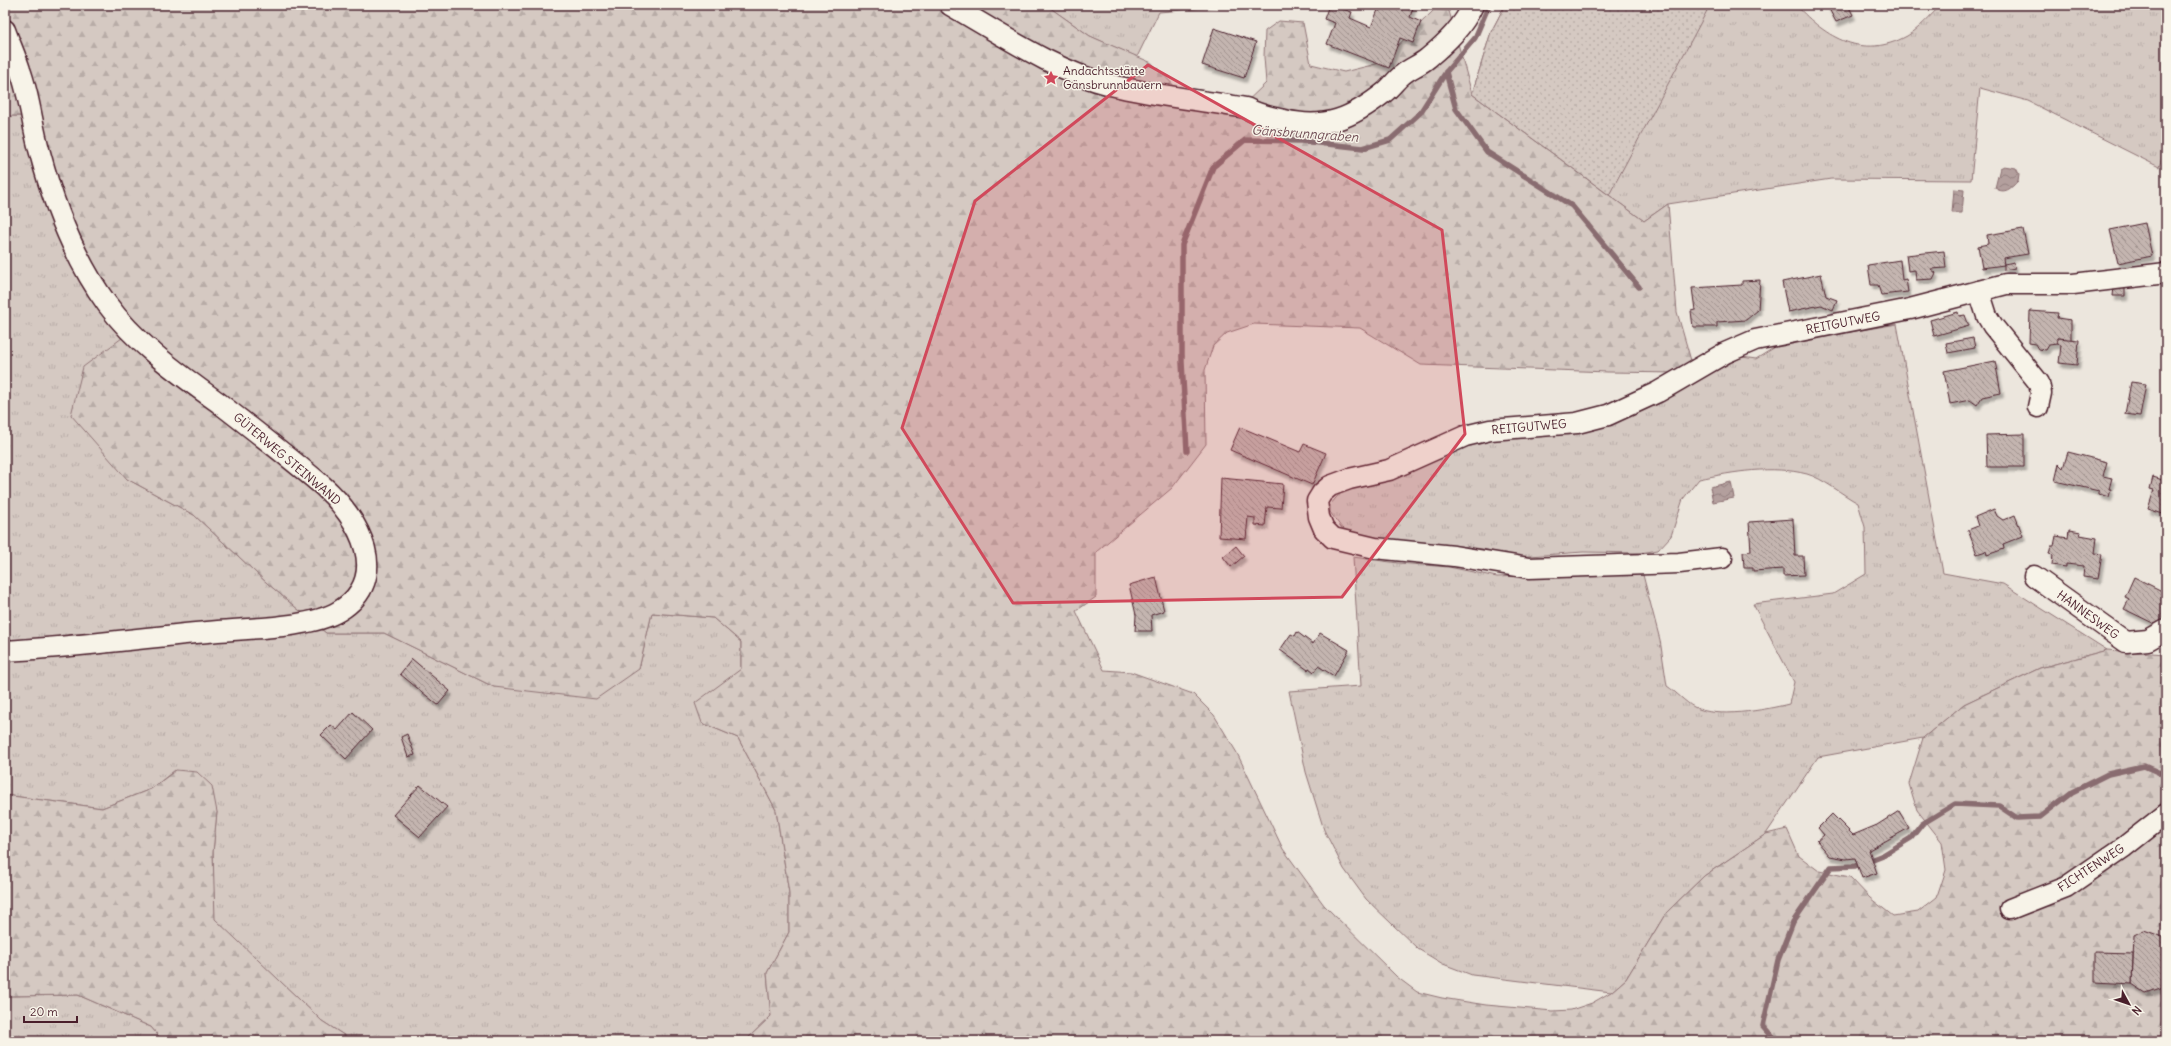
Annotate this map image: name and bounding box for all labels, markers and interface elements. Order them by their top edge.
place label: Andachtsstätte Gänsbrunnbauern [1063,63,1162,92]
place icon: Andachtsstätte Gänsbrunnbauern [1042,69,1060,87]
water label: Gänsbrunngraben [1251,121,1359,146]
street label: REITGUTWEG [1804,308,1882,337]
street label: GÜTERWEG STEINWAND [230,409,344,508]
street label: REITGUTWEG [1491,416,1568,437]
street label: HANNESWEG [2054,587,2123,642]
street label: FICHTENWEG [2055,840,2127,895]
north arrow [2109,984,2149,1024]
scale bar [24,998,77,1024]
text: N [2129,1003,2144,1018]
text: 20 m [30,1004,58,1019]

